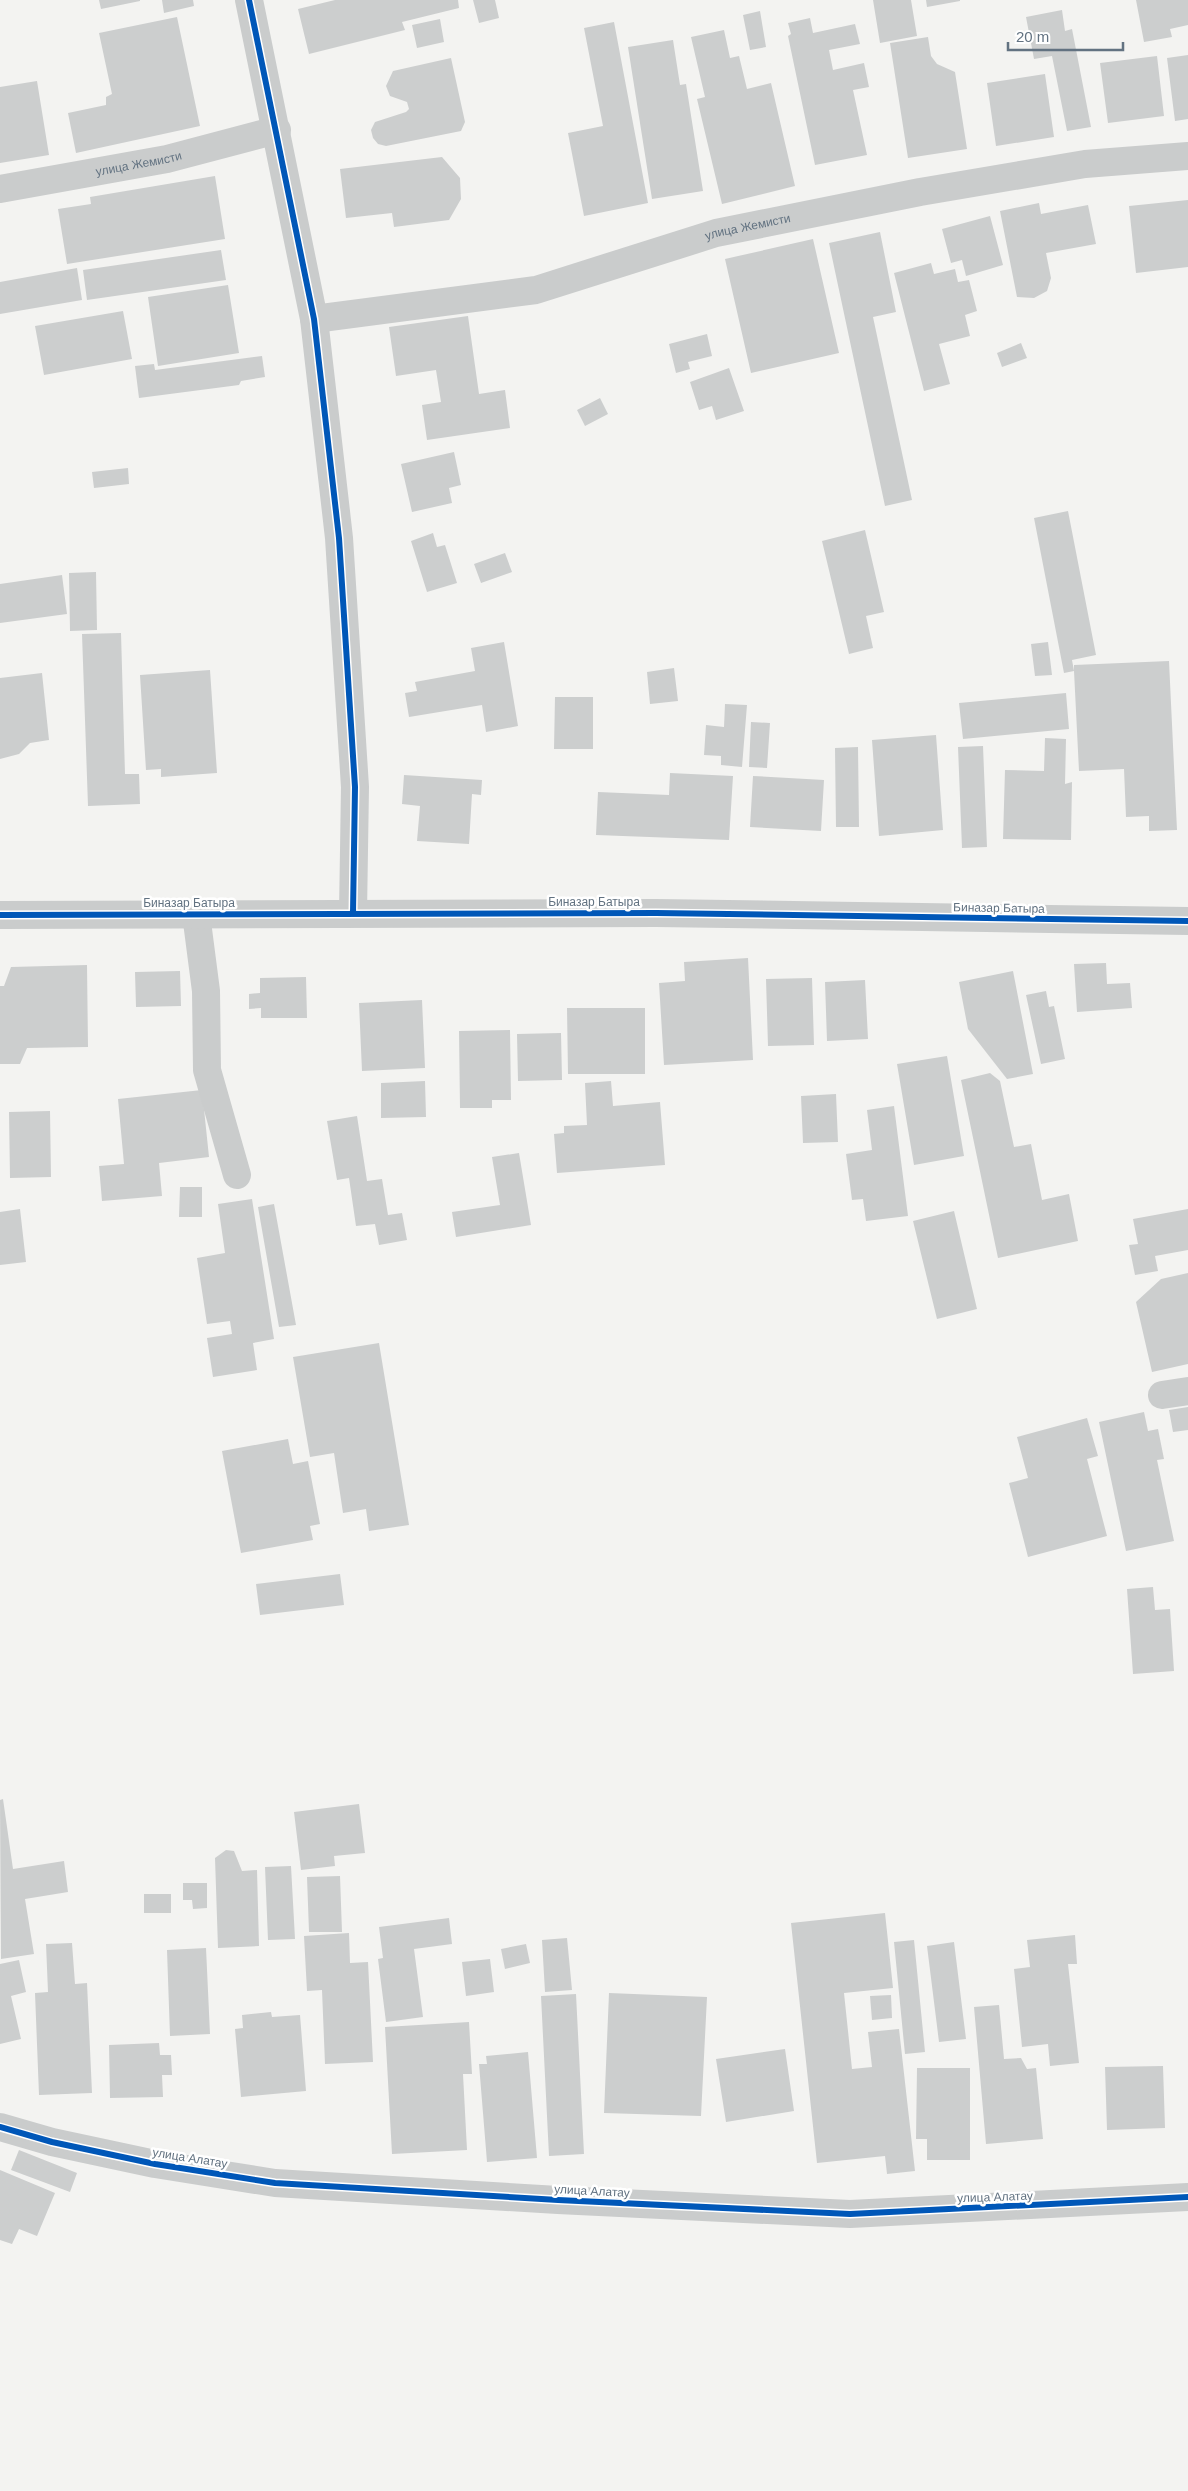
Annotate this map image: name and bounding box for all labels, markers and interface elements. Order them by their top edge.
scale bar [1008,20,1123,52]
text: 20 m [1016,28,1049,45]
street label: улица Жемисти [95,148,183,179]
street label: улица Жемисти [703,211,792,243]
street label: Биназар Батыра [548,895,640,909]
street label: Биназар Батыра [143,896,235,910]
street label: Биназар Батыра [953,900,1045,916]
street label: улица Алатау [152,2145,228,2171]
street label: улица Алатау [554,2182,630,2200]
street label: улица Алатау [957,2189,1033,2205]

